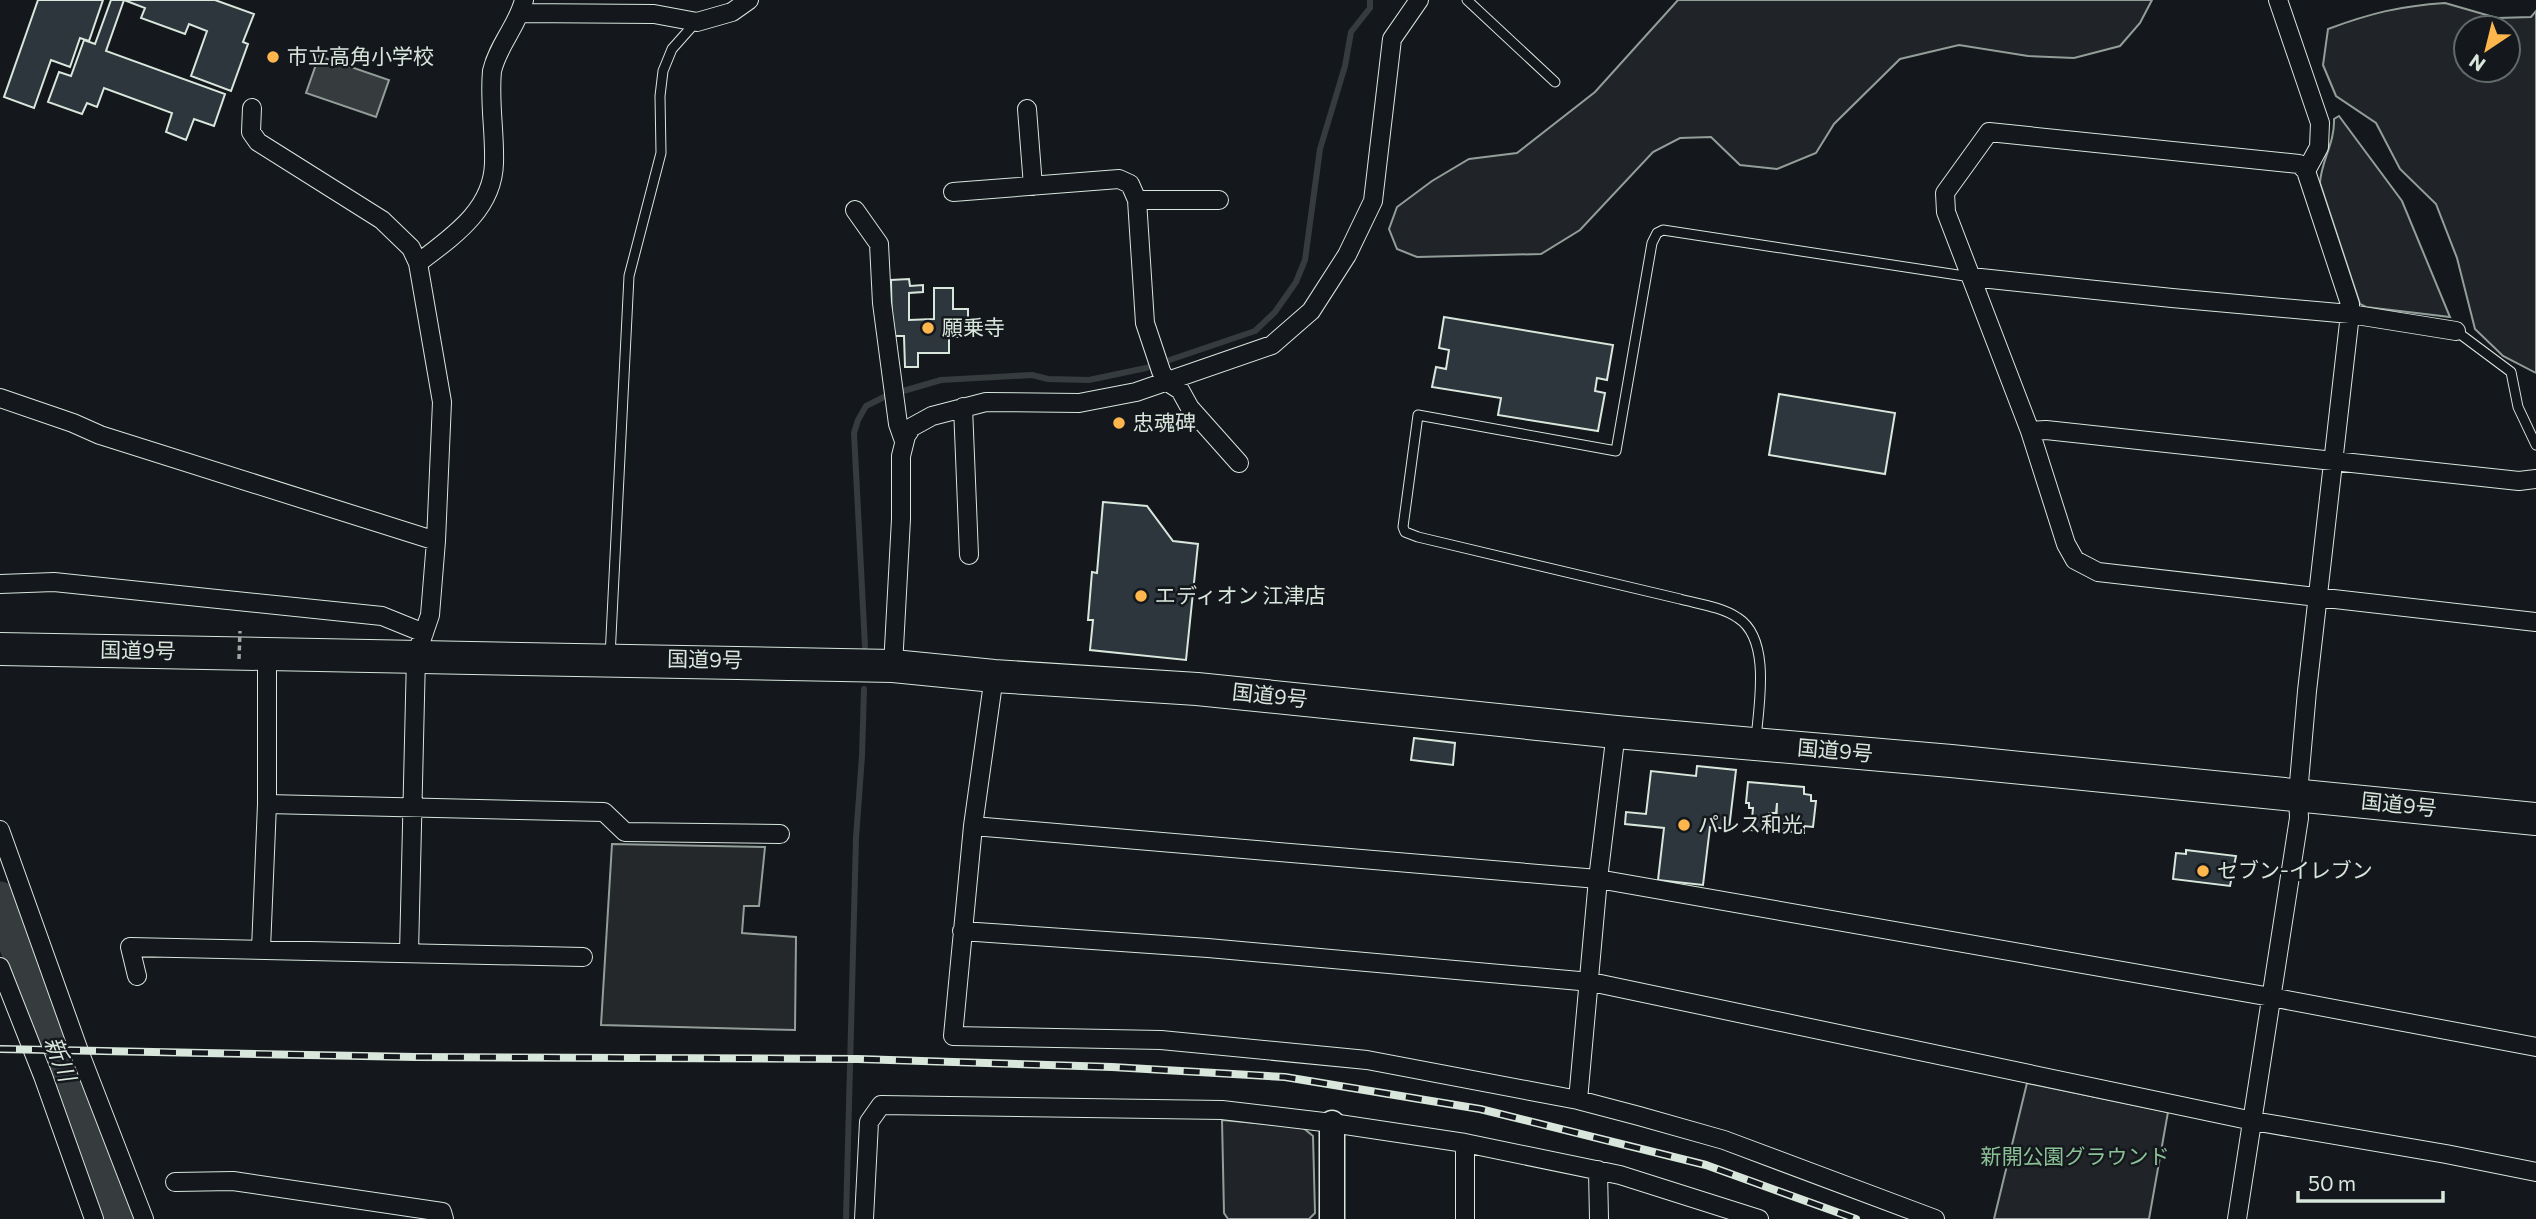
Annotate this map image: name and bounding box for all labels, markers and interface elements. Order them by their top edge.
north arrow [2452,14,2522,84]
place label: 市立高角小学校 [287,43,434,68]
marker: 市立高角小学校 [265,49,281,65]
text: N [2465,50,2489,77]
place label: 願乗寺 [942,314,1005,339]
marker: 願乗寺 [920,320,936,336]
place label: 忠魂碑 [1133,409,1196,434]
marker: 忠魂碑 [1111,415,1127,431]
place label: エディオン 江津店 [1155,582,1326,607]
marker: エディオン 江津店 [1133,588,1149,604]
street label: 国道9号 [100,636,176,663]
street label: 国道9号 [667,645,743,672]
street label: 国道9号 [1231,678,1309,711]
street label: 国道9号 [1796,734,1874,765]
street label: 国道9号 [2360,787,2438,820]
place label: パレス和光 [1698,811,1803,836]
marker: パレス和光 [1676,817,1692,833]
place label: セブン-イレブン [2217,857,2373,882]
marker: セブン-イレブン [2195,863,2211,879]
water label: 新川 [40,1032,83,1088]
park label: 新開公園グラウンド [1981,1143,2170,1168]
scale bar [2298,1160,2443,1204]
text: 50 m [2308,1170,2356,1195]

